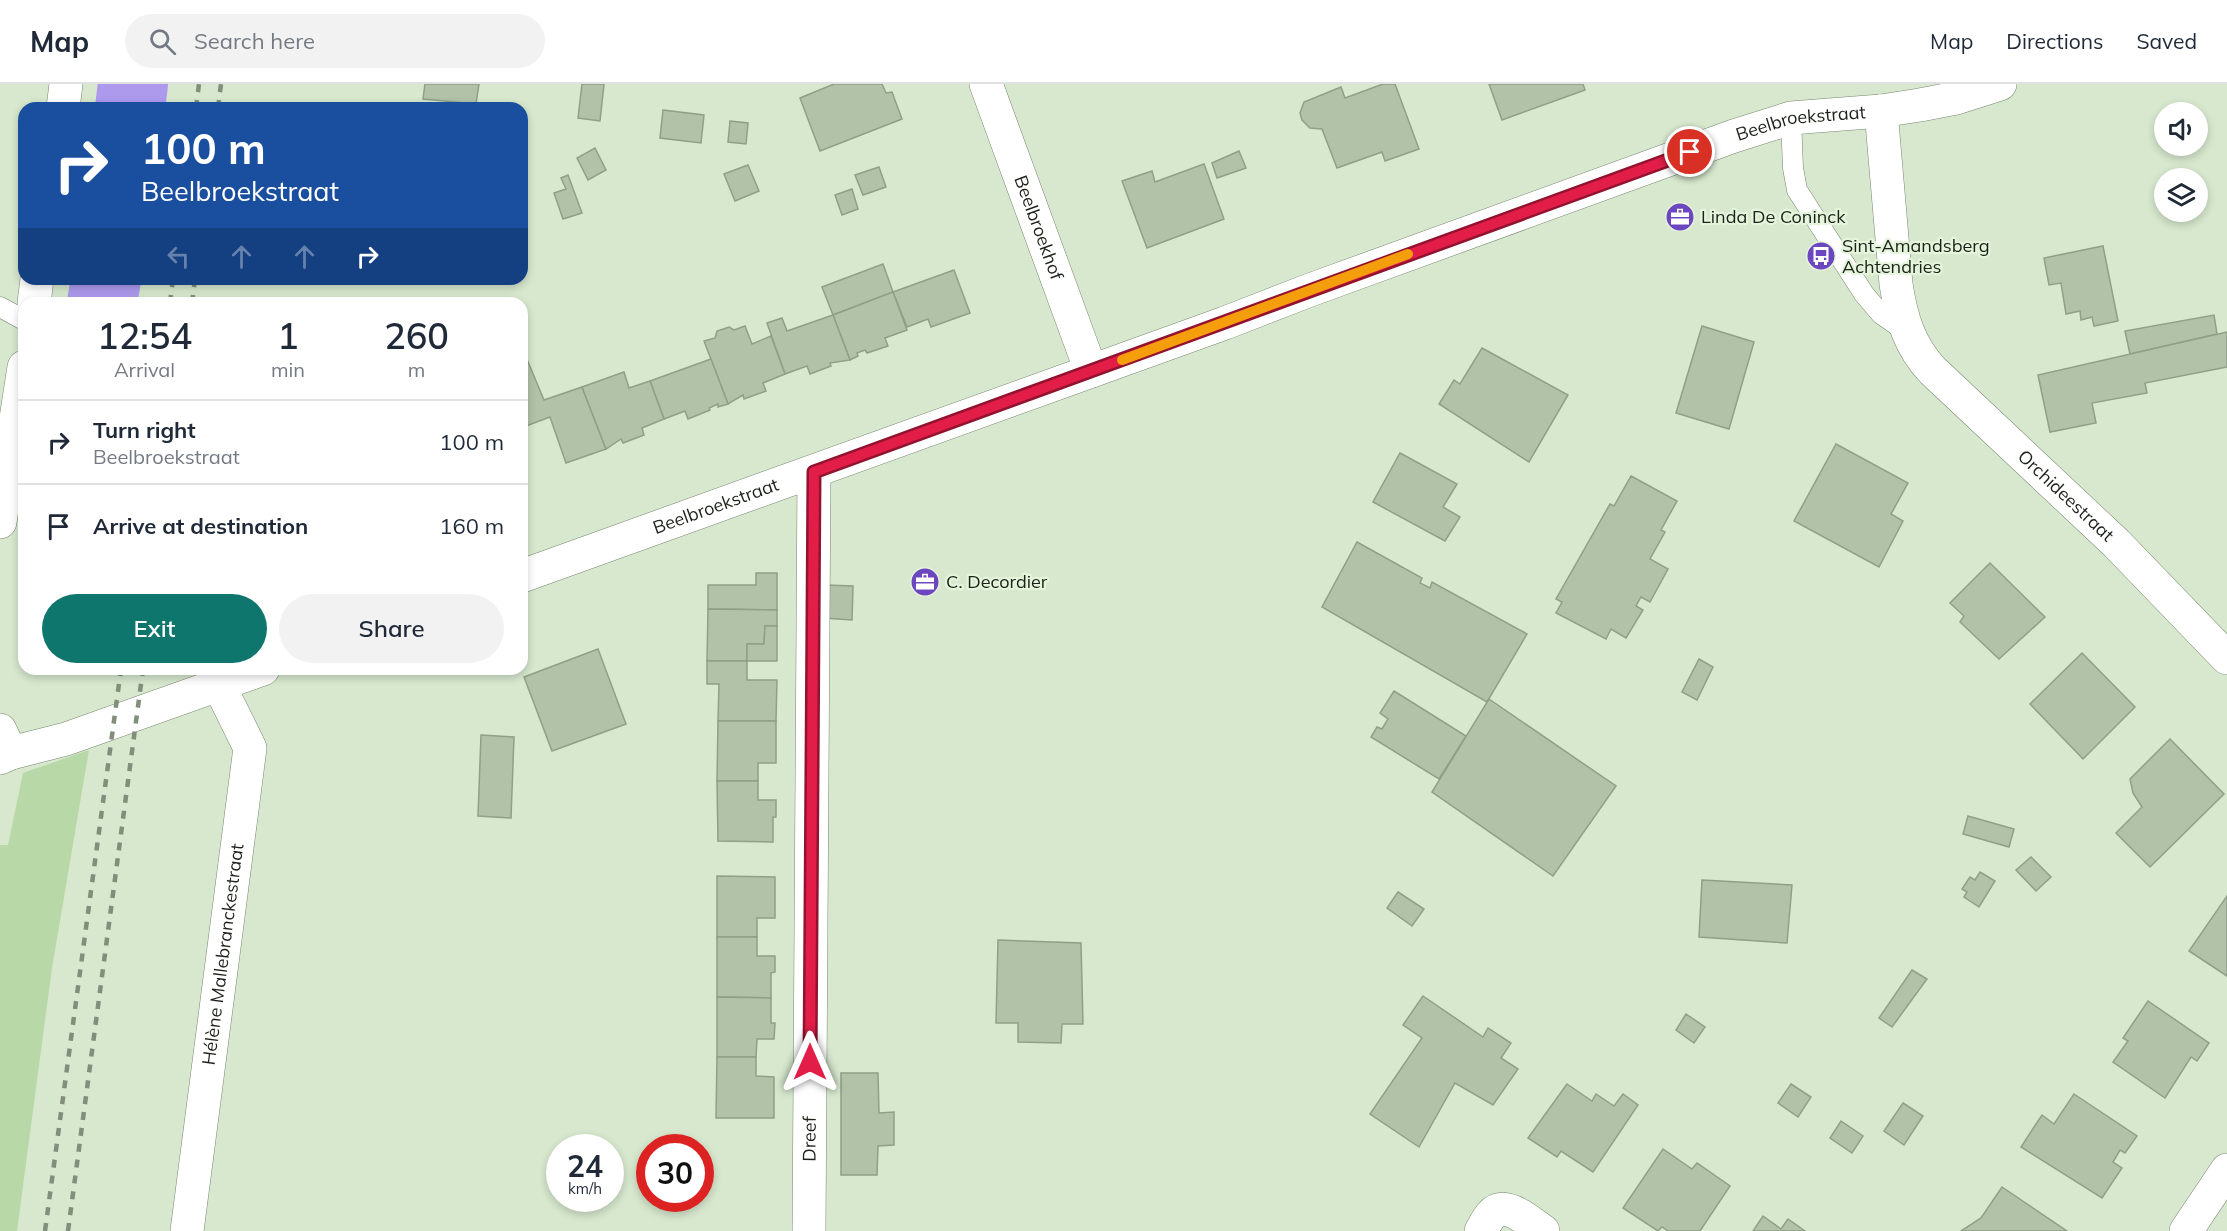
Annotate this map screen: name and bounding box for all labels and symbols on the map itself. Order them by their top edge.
street label: Beelbroekstraat [1733,100,1866,146]
pin [1664,126,1715,177]
street label: Beelbroekhof [1009,172,1069,284]
office icon: Linda De Coninck [1664,201,1696,233]
place label: Linda De Coninck [1701,205,1846,228]
place label: Sint-Amandsberg Achtendries [1842,234,1990,278]
bus stop icon: Sint-Amandsberg Achtendries [1805,240,1837,272]
street label: Orchideestraat [2013,445,2119,546]
street label: Beelbroekstraat [650,473,782,539]
office icon: C. Decordier [909,566,941,598]
place label: C. Decordier [946,570,1048,593]
street label: Hélène Mallebranckestraat [197,842,248,1067]
position arrow [778,1030,842,1094]
street label: Dreef [797,1115,821,1162]
speed limit sign: 30 [636,1134,714,1212]

